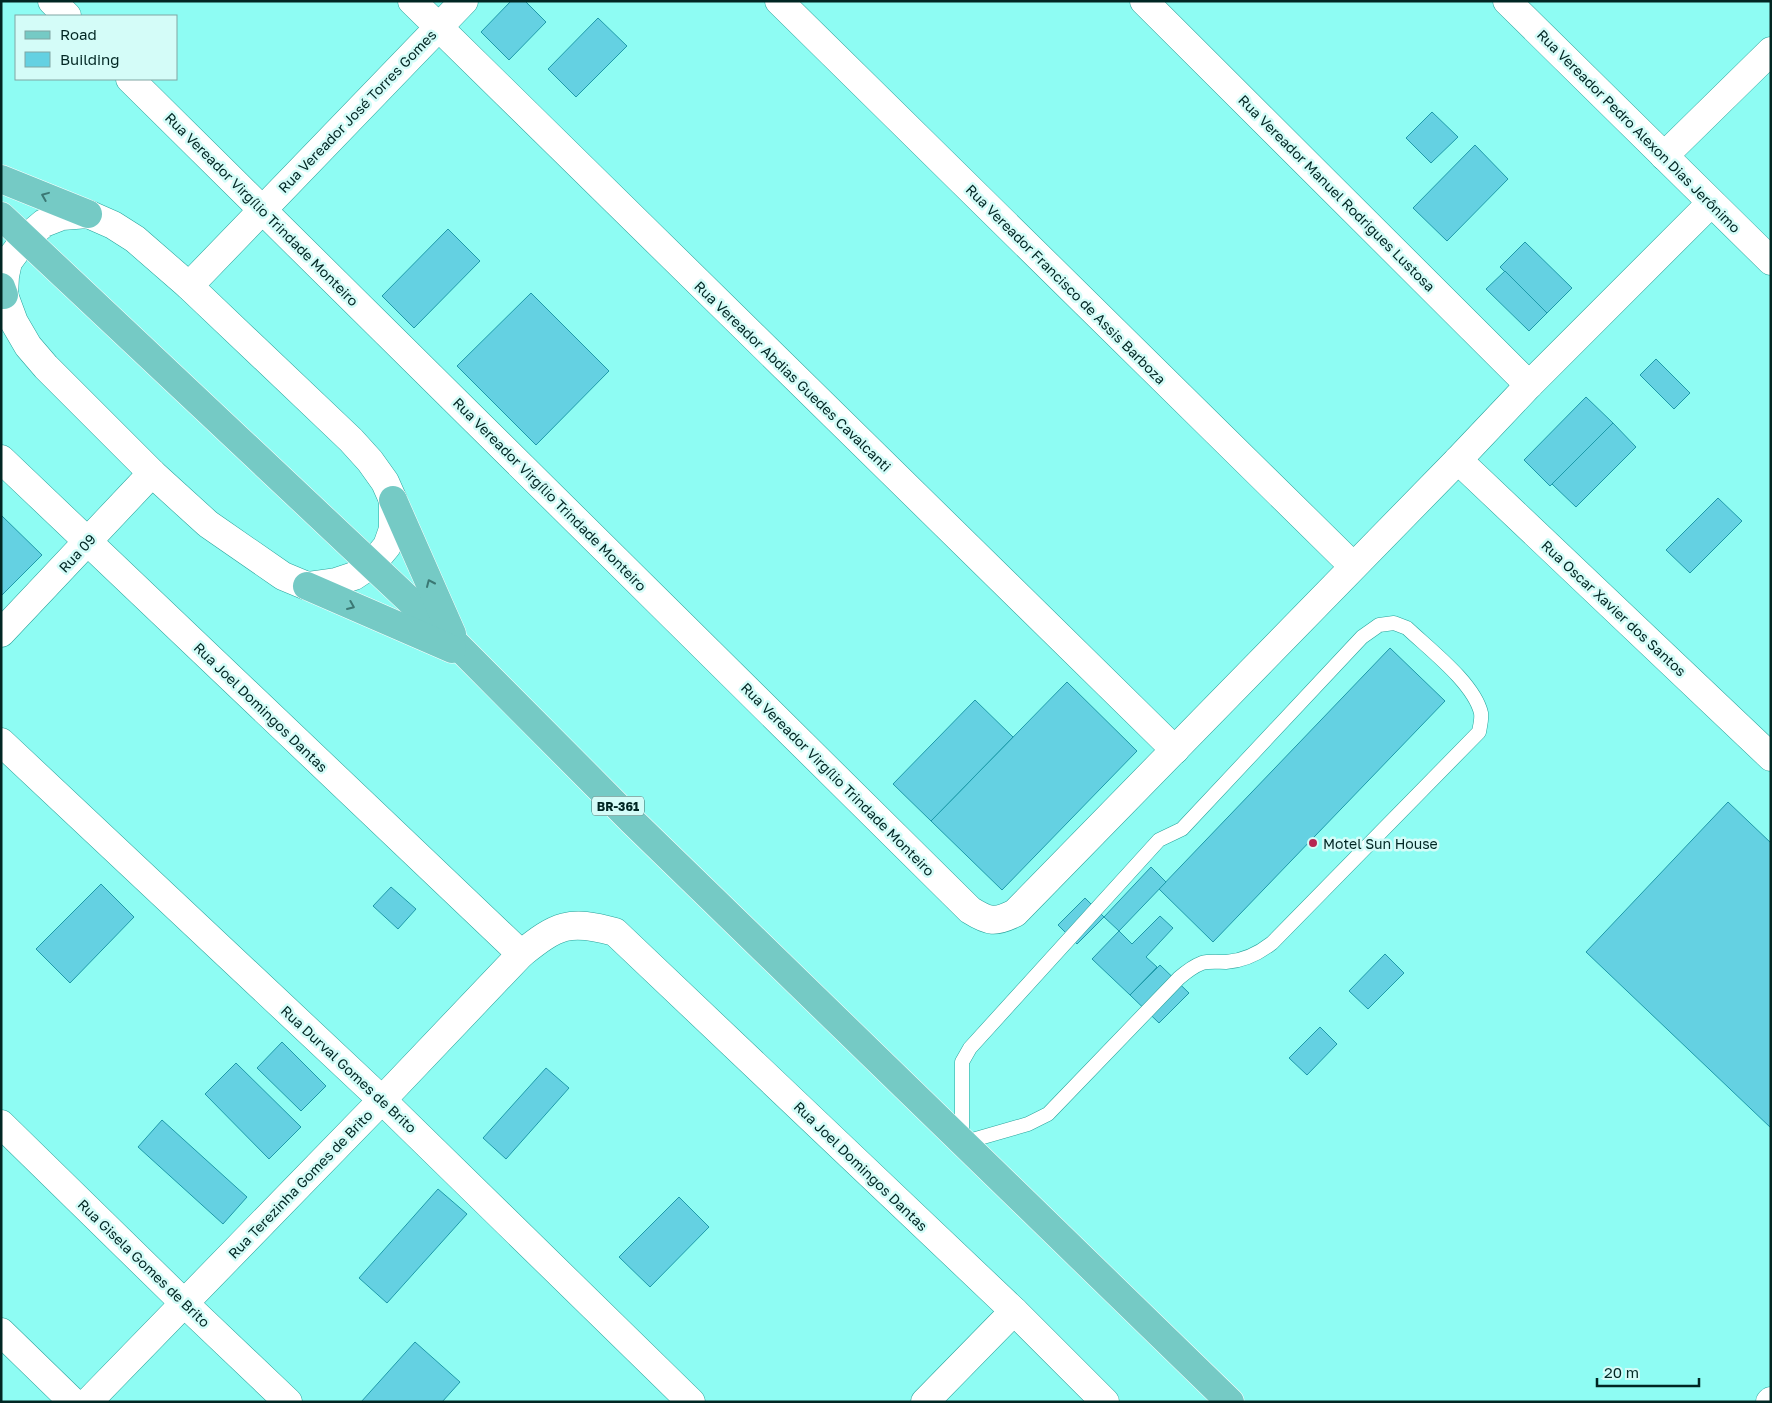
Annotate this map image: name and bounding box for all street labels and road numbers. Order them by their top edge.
street label: Rua Vereador José Torres Gomes [274,26,440,196]
street label: Rua Vereador Pedro Alexon Dias Jerônimo [1534,26,1744,236]
street label: Rua Vereador Manuel Rodrigues Lustosa [1235,91,1439,295]
street label: Rua Vereador Virgílio Trindade Monteiro [162,109,362,309]
street label: Rua Vereador Francisco de Assis Barboza [963,181,1169,387]
street label: Rua Vereador Abdias Guedes Cavalcanti [691,277,895,475]
street label: Rua Vereador Virgílio Trindade Monteiro [450,394,650,594]
street label: Rua 09 [55,530,99,576]
street label: Rua Oscar Xavier dos Santos [1538,536,1690,680]
street label: Rua Joel Domingos Dantas [191,639,331,775]
street label: Rua Vereador Virgílio Trindade Monteiro [738,679,938,879]
road number: BR-361 [592,796,644,816]
street label: Rua Durval Gomes de Brito [278,1002,420,1136]
street label: Rua Joel Domingos Dantas [791,1098,931,1234]
street label: Rua Terezinha Gomes de Brito [224,1106,376,1262]
street label: Rua Gisela Gomes de Brito [75,1196,213,1330]

